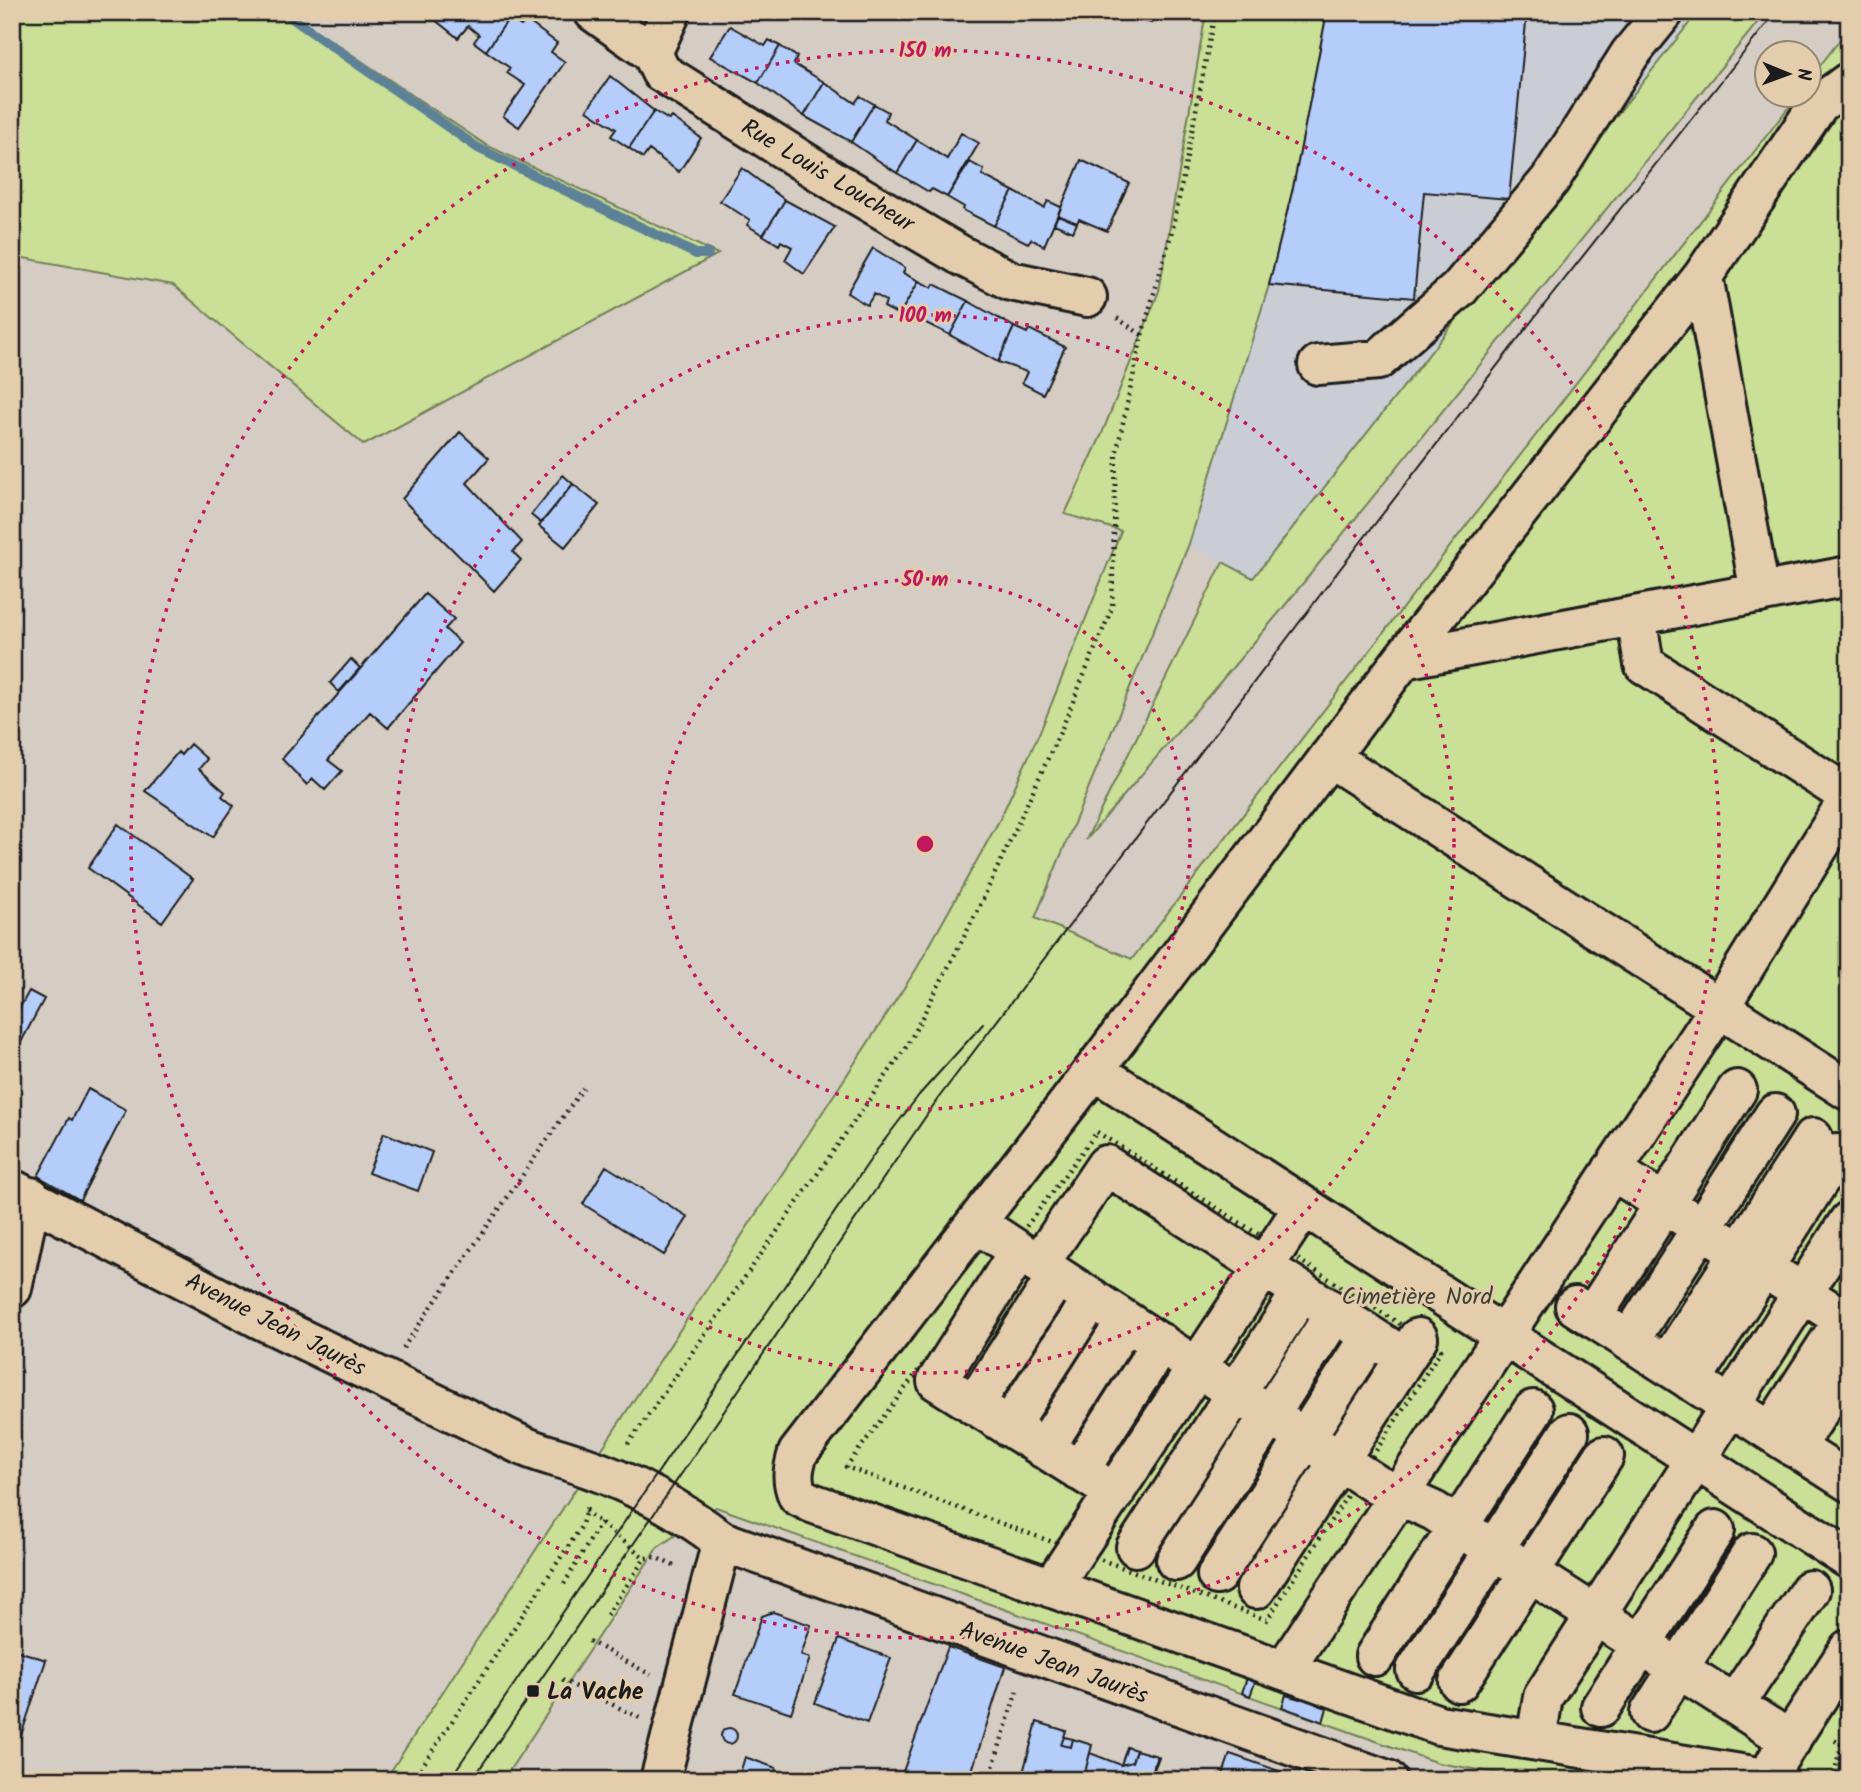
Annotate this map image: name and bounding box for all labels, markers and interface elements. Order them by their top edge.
text: 150 m [898,35,952,68]
north arrow [1752,38,1822,108]
text: N [1788,68,1818,81]
street label: Rue Louis Loucheur [733,109,923,245]
text: 100 m [898,300,952,333]
text: 50 m [901,564,948,597]
centre of rings [913,832,937,856]
street label: Avenue Jean Jaurès [178,1263,373,1388]
park label: Cimetière Nord [1342,1278,1493,1317]
street label: Avenue Jean Jaurès [953,1611,1154,1716]
place label: La Vache [547,1673,644,1712]
marker: La Vache [525,1683,541,1699]

